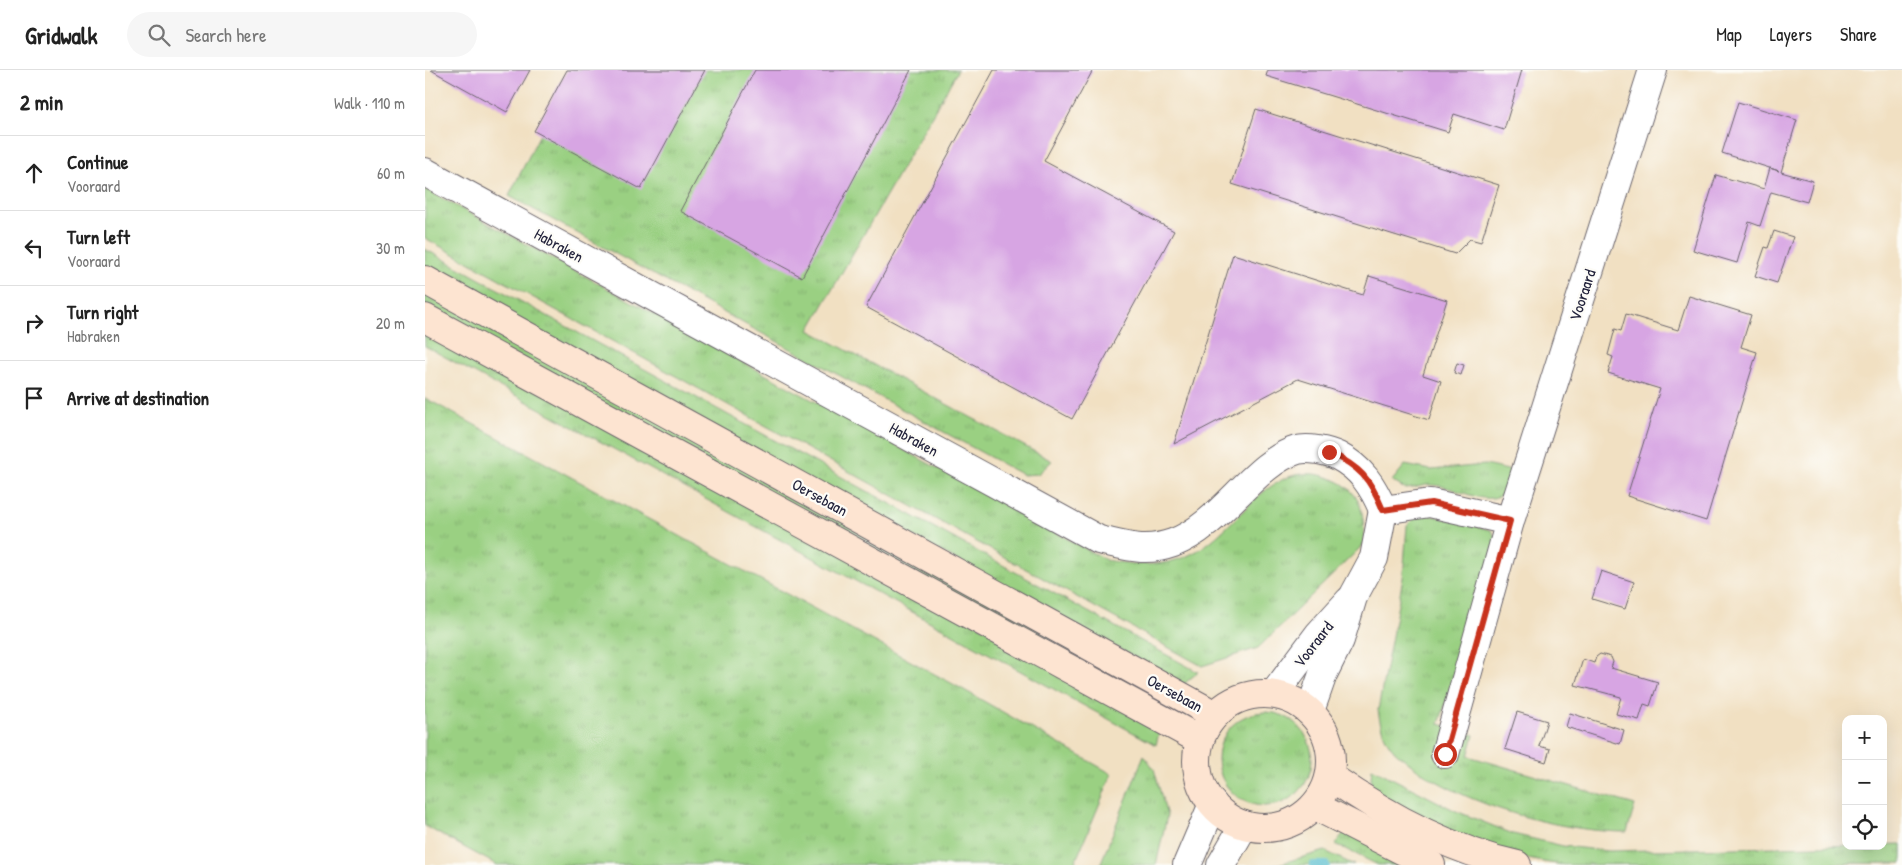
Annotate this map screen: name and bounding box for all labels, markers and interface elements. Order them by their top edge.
search box [127,12,477,57]
text: Gridwalk [25,19,97,51]
icon: search [145,21,173,49]
text: Search here [185,22,267,48]
text: Map [1716,22,1742,47]
text: Layers [1770,22,1812,47]
text: Share [1840,22,1877,47]
text: 2 min [20,88,63,117]
text: Walk · 110 m [334,92,405,114]
text: Continue [67,149,128,175]
icon: ahead [20,159,48,187]
text: 60 m [377,162,405,184]
text: Vooraard [67,175,120,197]
street label: Habraken [530,223,588,267]
text: Turn left [67,224,130,250]
icon: left [20,234,48,262]
text: 30 m [376,237,405,259]
text: Vooraard [67,250,120,272]
street label: Vooraard [1563,266,1601,324]
text: Turn right [67,299,138,325]
icon: right [20,309,48,337]
text: 20 m [376,312,405,334]
text: Habraken [67,325,120,347]
icon: arrive [20,384,48,412]
text: Arrive at destination [67,385,209,411]
street label: Habraken [885,417,943,461]
route end [1318,441,1341,464]
street label: Oersebaan [788,473,852,521]
street label: Vooraard [1288,616,1338,672]
street label: Oersebaan [1143,669,1207,717]
map controls [1842,715,1887,850]
button: + [1842,715,1887,760]
route start [1434,743,1457,766]
button: − [1842,760,1887,805]
button: locate [1842,805,1887,850]

